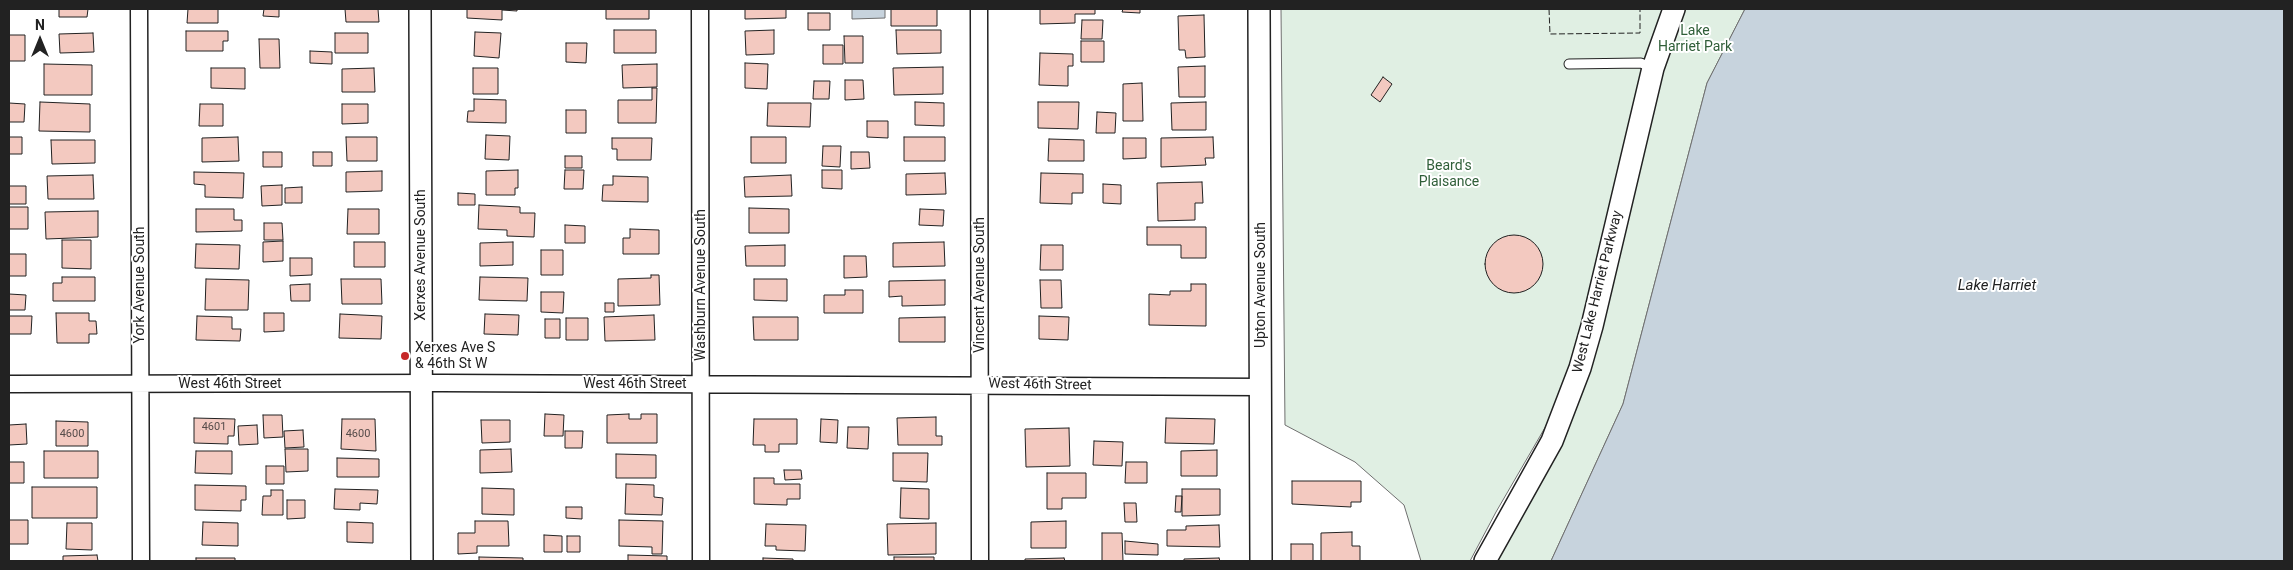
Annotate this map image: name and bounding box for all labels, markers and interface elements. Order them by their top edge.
north arrow [15,15,65,65]
text: N [35,17,45,33]
park label: Lake Harriet Park [1658,23,1732,56]
park label: Beard's Plaisance [1419,158,1479,190]
street label: Xerxes Avenue South [413,189,429,321]
street label: Washburn Avenue South [693,209,709,361]
street label: West Lake Harriet Parkway [1570,209,1626,375]
street label: Vincent Avenue South [972,217,988,353]
street label: Upton Avenue South [1253,222,1269,348]
street label: York Avenue South [132,227,148,343]
water label: Lake Harriet [1958,277,2036,295]
place label: Xerxes Ave S & 46th St W [415,340,495,372]
marker: Xerxes Ave S & 46th St W [399,350,411,362]
street label: West 46th Street [178,376,282,392]
street label: West 46th Street [583,376,687,392]
street label: West 46th Street [988,376,1092,394]
house number: 4601 [202,420,226,434]
house number: 4600 [60,427,84,441]
house number: 4600 [346,427,370,441]

